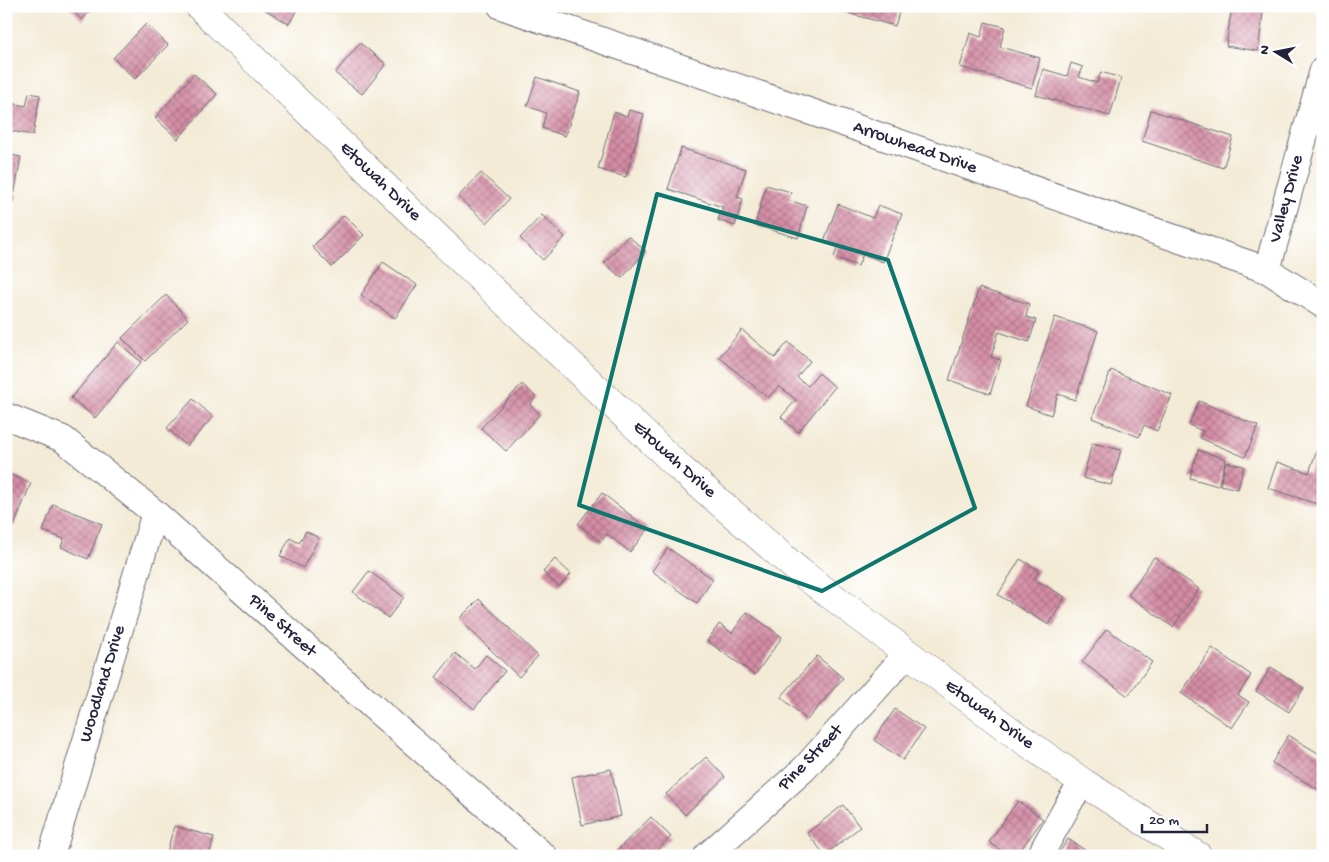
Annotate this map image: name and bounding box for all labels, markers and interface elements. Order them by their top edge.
north arrow [1252,28,1302,78]
text: N [1256,44,1275,56]
street label: Arrowhead Drive [850,117,980,179]
street label: Etowah Drive [335,138,426,227]
street label: Valley Drive [1265,152,1309,246]
street label: Etowah Drive [628,417,721,503]
street label: Pine Street [243,589,321,663]
street label: Woodland Drive [75,622,131,745]
street label: Etowah Drive [940,676,1038,755]
street label: Pine Street [774,719,849,796]
scale bar [1142,802,1206,834]
text: 20 m [1149,812,1179,830]

